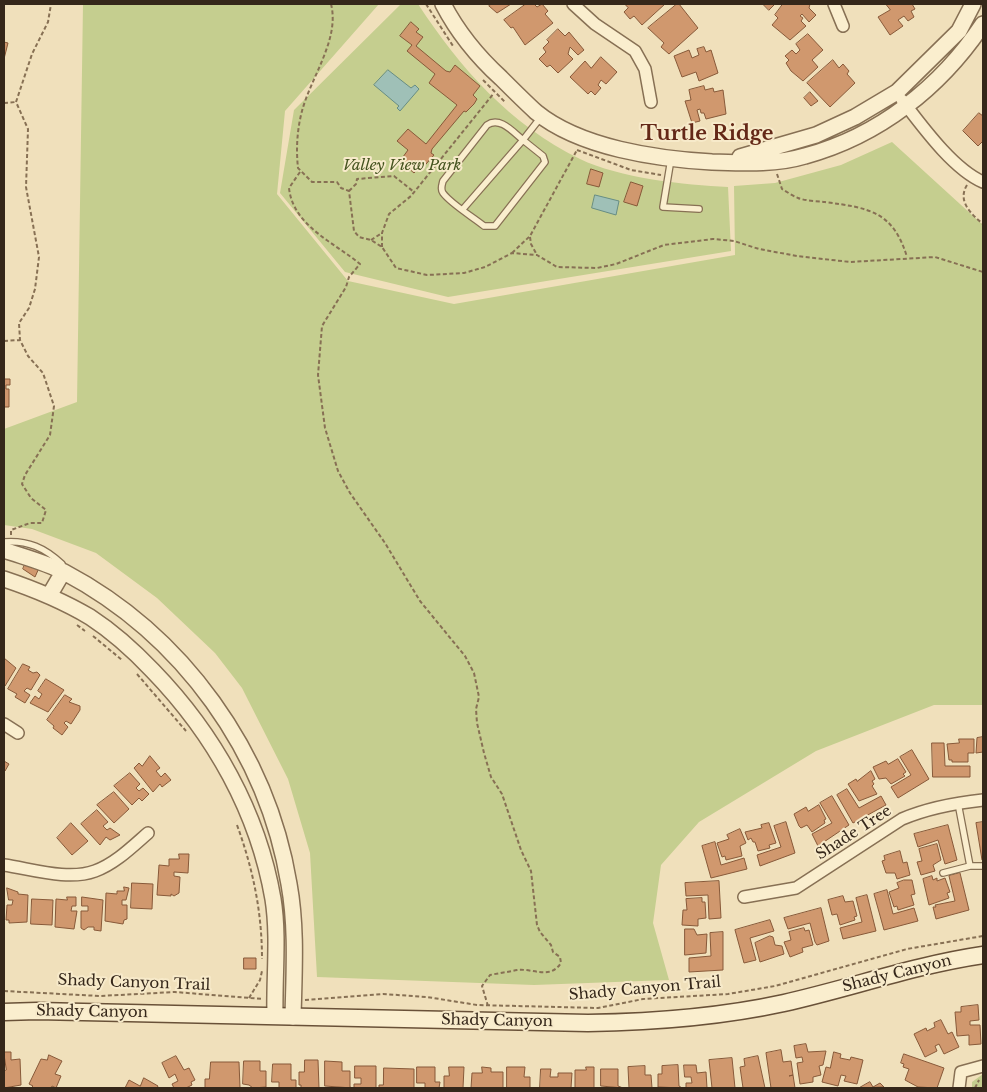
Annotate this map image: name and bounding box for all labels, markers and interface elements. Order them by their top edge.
district label: Turtle Ridge [640,122,774,146]
park label: Valley View Park [343,157,461,175]
street label: Shade Tree [813,802,895,864]
street label: Shady Canyon [840,952,954,996]
street label: Shady Canyon Trail [57,971,211,995]
street label: Shady Canyon Trail [568,973,722,1005]
street label: Shady Canyon [36,1002,148,1022]
street label: Shady Canyon [441,1011,553,1031]

